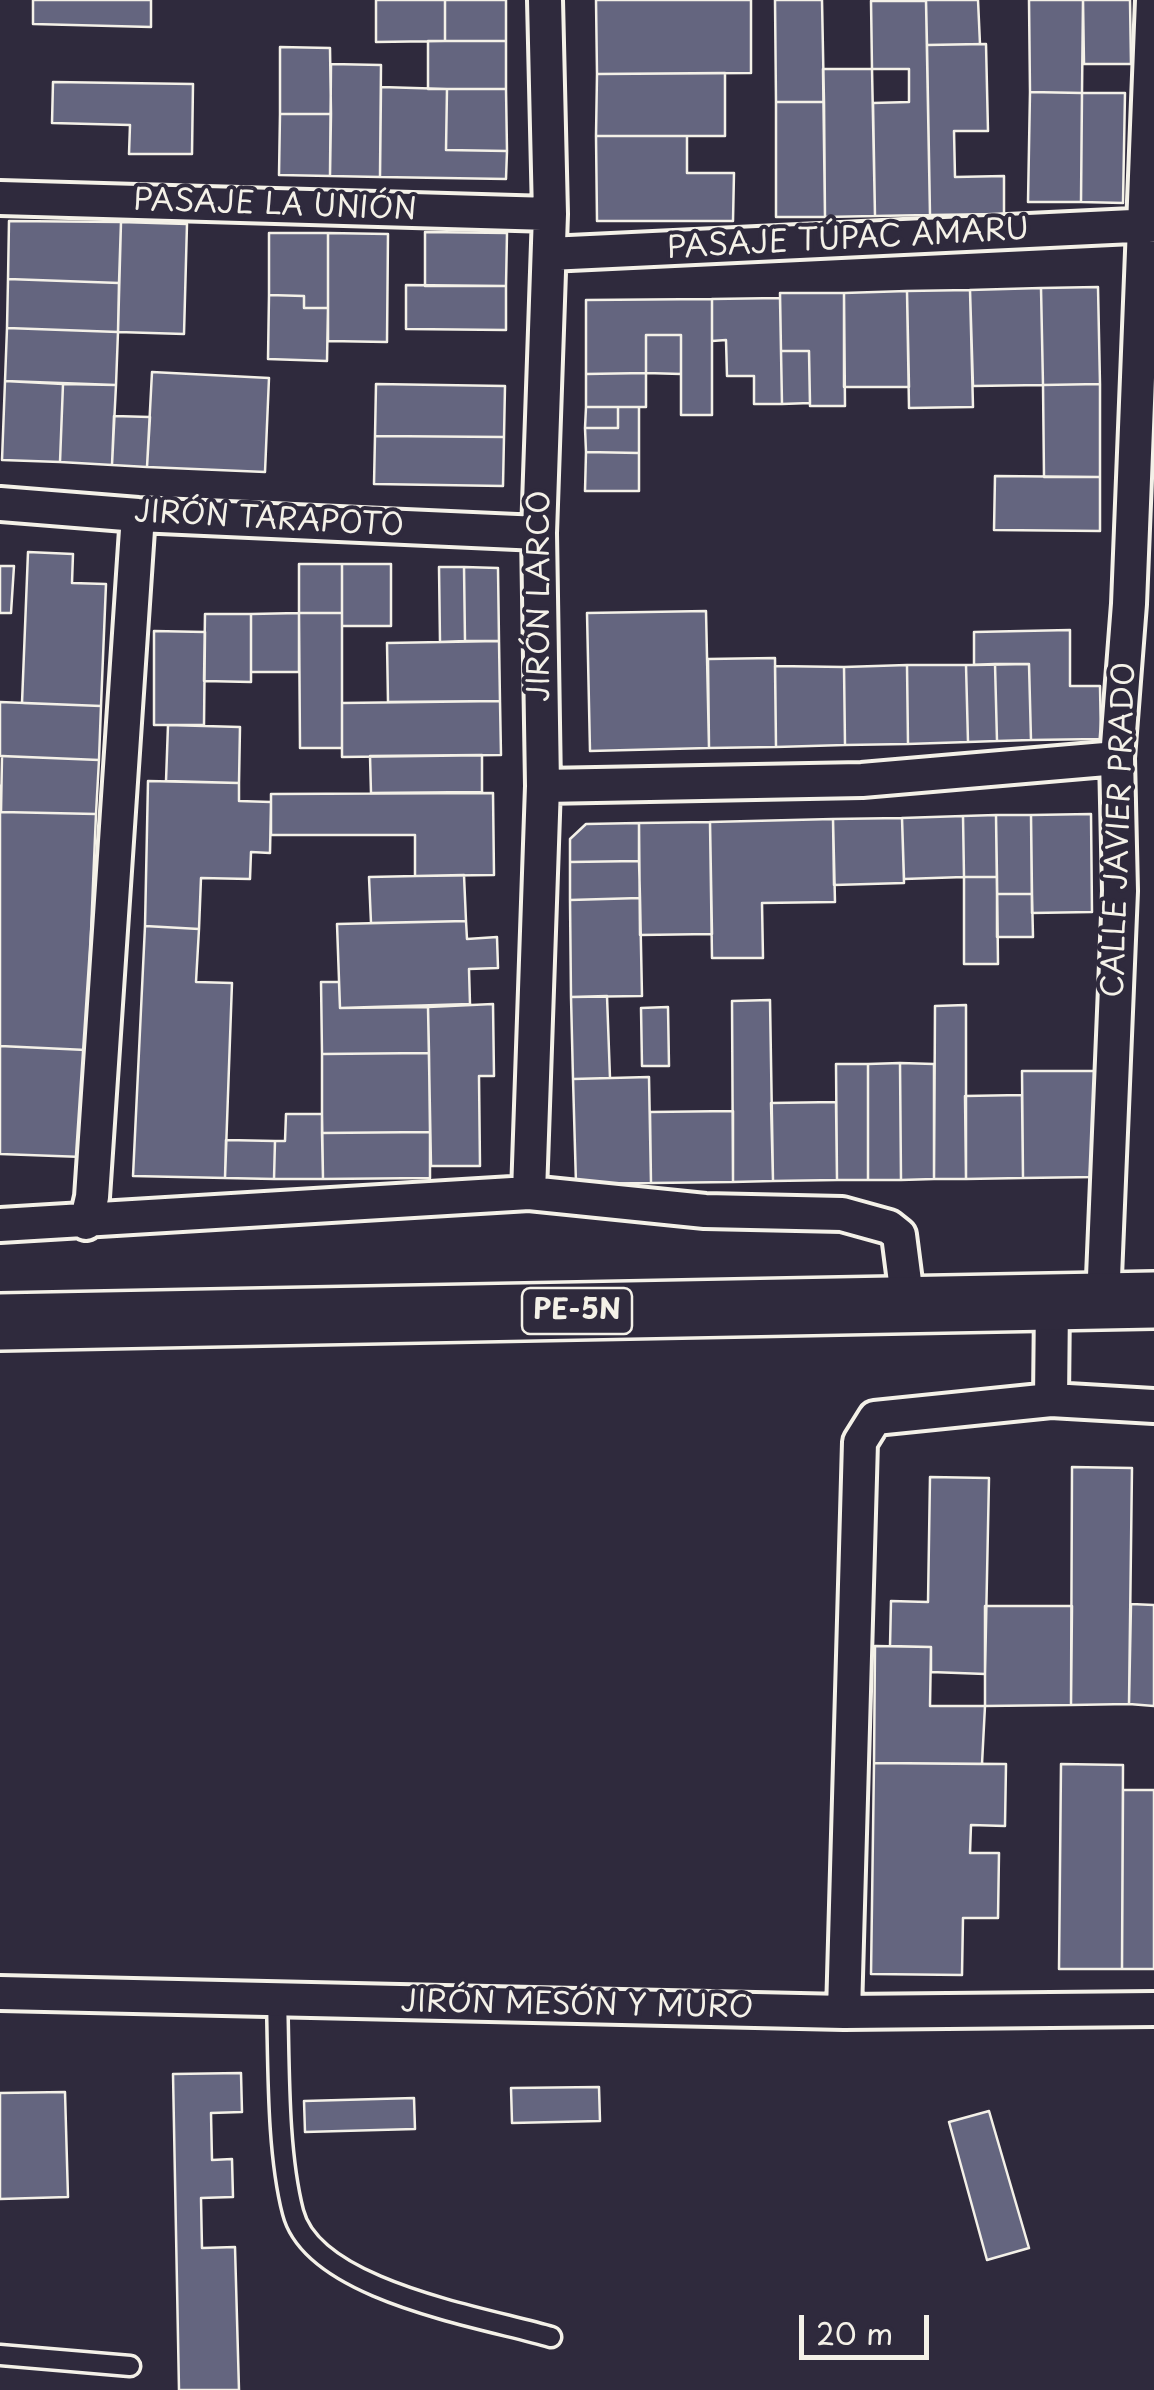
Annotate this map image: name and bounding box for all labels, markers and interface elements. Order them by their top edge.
street label: PASAJE LA UNIÓN [133,183,417,229]
street label: PASAJE TÚPAC AMARU [666,213,1030,267]
street label: JIRÓN LARCO [523,490,559,702]
street label: JIRÓN TARAPOTO [133,495,405,545]
street label: CALLE JAVIER PRADO [1096,662,1144,998]
road number: PE-5N [522,1288,632,1334]
street label: JIRÓN MESÓN Y MURO [400,1985,754,2027]
scale bar [804,2295,934,2357]
text: 20 m [816,2310,893,2355]

